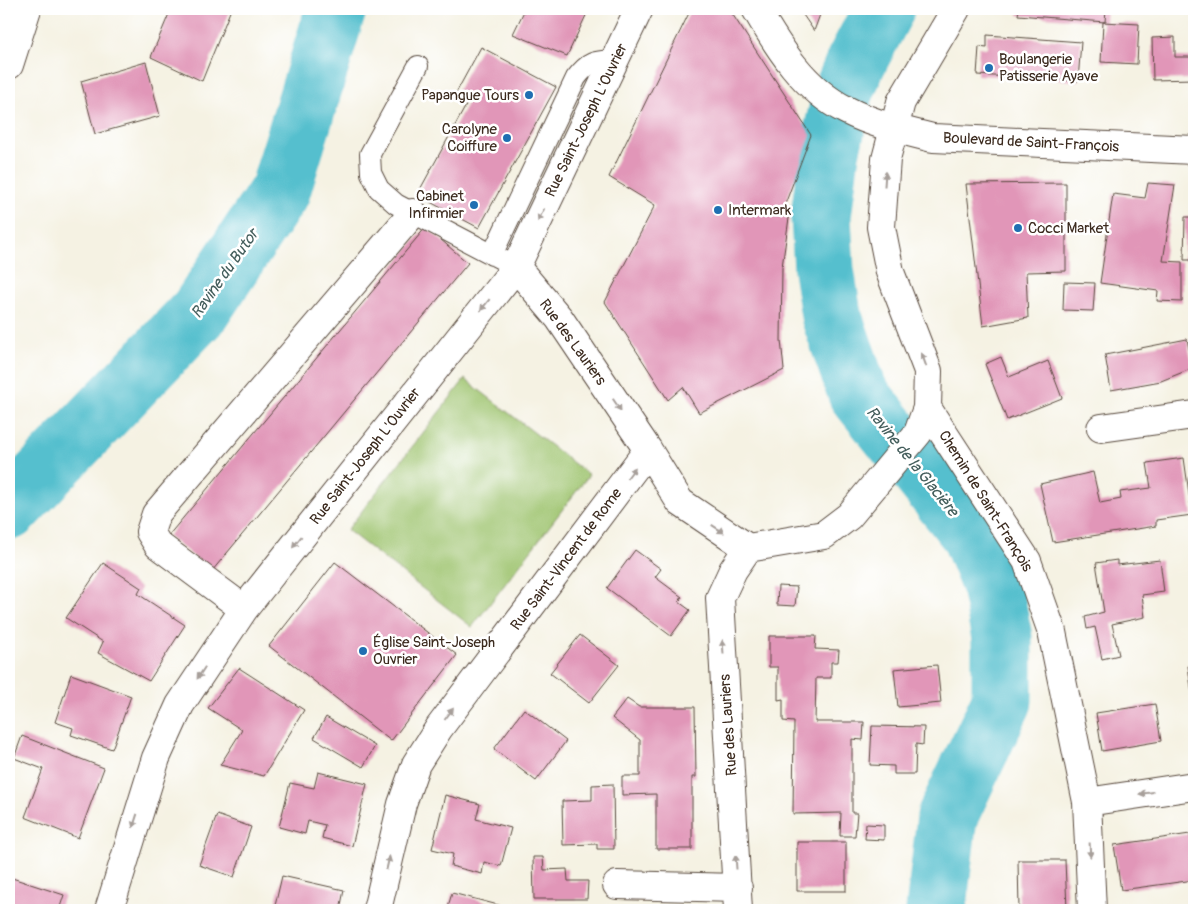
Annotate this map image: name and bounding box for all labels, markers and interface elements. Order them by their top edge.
street label: Rue Saint-Joseph L'Ouvrier [541,40,632,200]
place label: Boulangerie Patisserie Ayave [999,50,1099,86]
marker: Boulangerie Patisserie Ayave [983,62,995,74]
place label: Papangue Tours [421,86,519,105]
marker: Papangue Tours [523,89,535,101]
place label: Carolyne Coiffure [442,120,498,156]
street label: Boulevard de Saint-François [942,128,1120,157]
marker: Carolyne Coiffure [501,132,513,144]
one-way arrow [881,170,889,186]
place label: Cabinet Infirmier [408,187,465,223]
marker: Cabinet Infirmier [468,199,480,211]
place label: Intermark [728,201,792,220]
marker: Intermark [712,204,724,216]
one-way arrow [537,207,545,222]
place label: Cocci Market [1028,219,1110,238]
marker: Cocci Market [1012,222,1024,234]
water label: Ravine du Butor [187,223,264,322]
street label: Rue des Lauriers [535,295,610,389]
one-way arrow [480,299,491,312]
one-way arrow [920,352,927,367]
street label: Rue Saint-Joseph L'Ouvrier [306,384,425,529]
one-way arrow [612,398,622,411]
water label: Ravine de la Glacière [862,403,964,522]
street label: Chemin de Saint-François [934,427,1037,576]
one-way arrow [626,466,636,480]
street label: Rue Saint-Vincent de Rome [507,484,627,634]
one-way arrow [712,524,725,534]
one-way arrow [292,535,303,548]
place label: Église Saint-Joseph Ouvrier [373,633,495,669]
one-way arrow [718,639,726,655]
marker: Église Saint-Joseph Ouvrier [357,645,369,657]
one-way arrow [196,666,206,680]
street label: Rue des Lauriers [715,673,742,776]
one-way arrow [444,707,454,721]
one-way arrow [1138,789,1154,797]
one-way arrow [131,813,138,828]
one-way arrow [1086,843,1094,859]
one-way arrow [732,853,740,869]
one-way arrow [384,855,392,870]

